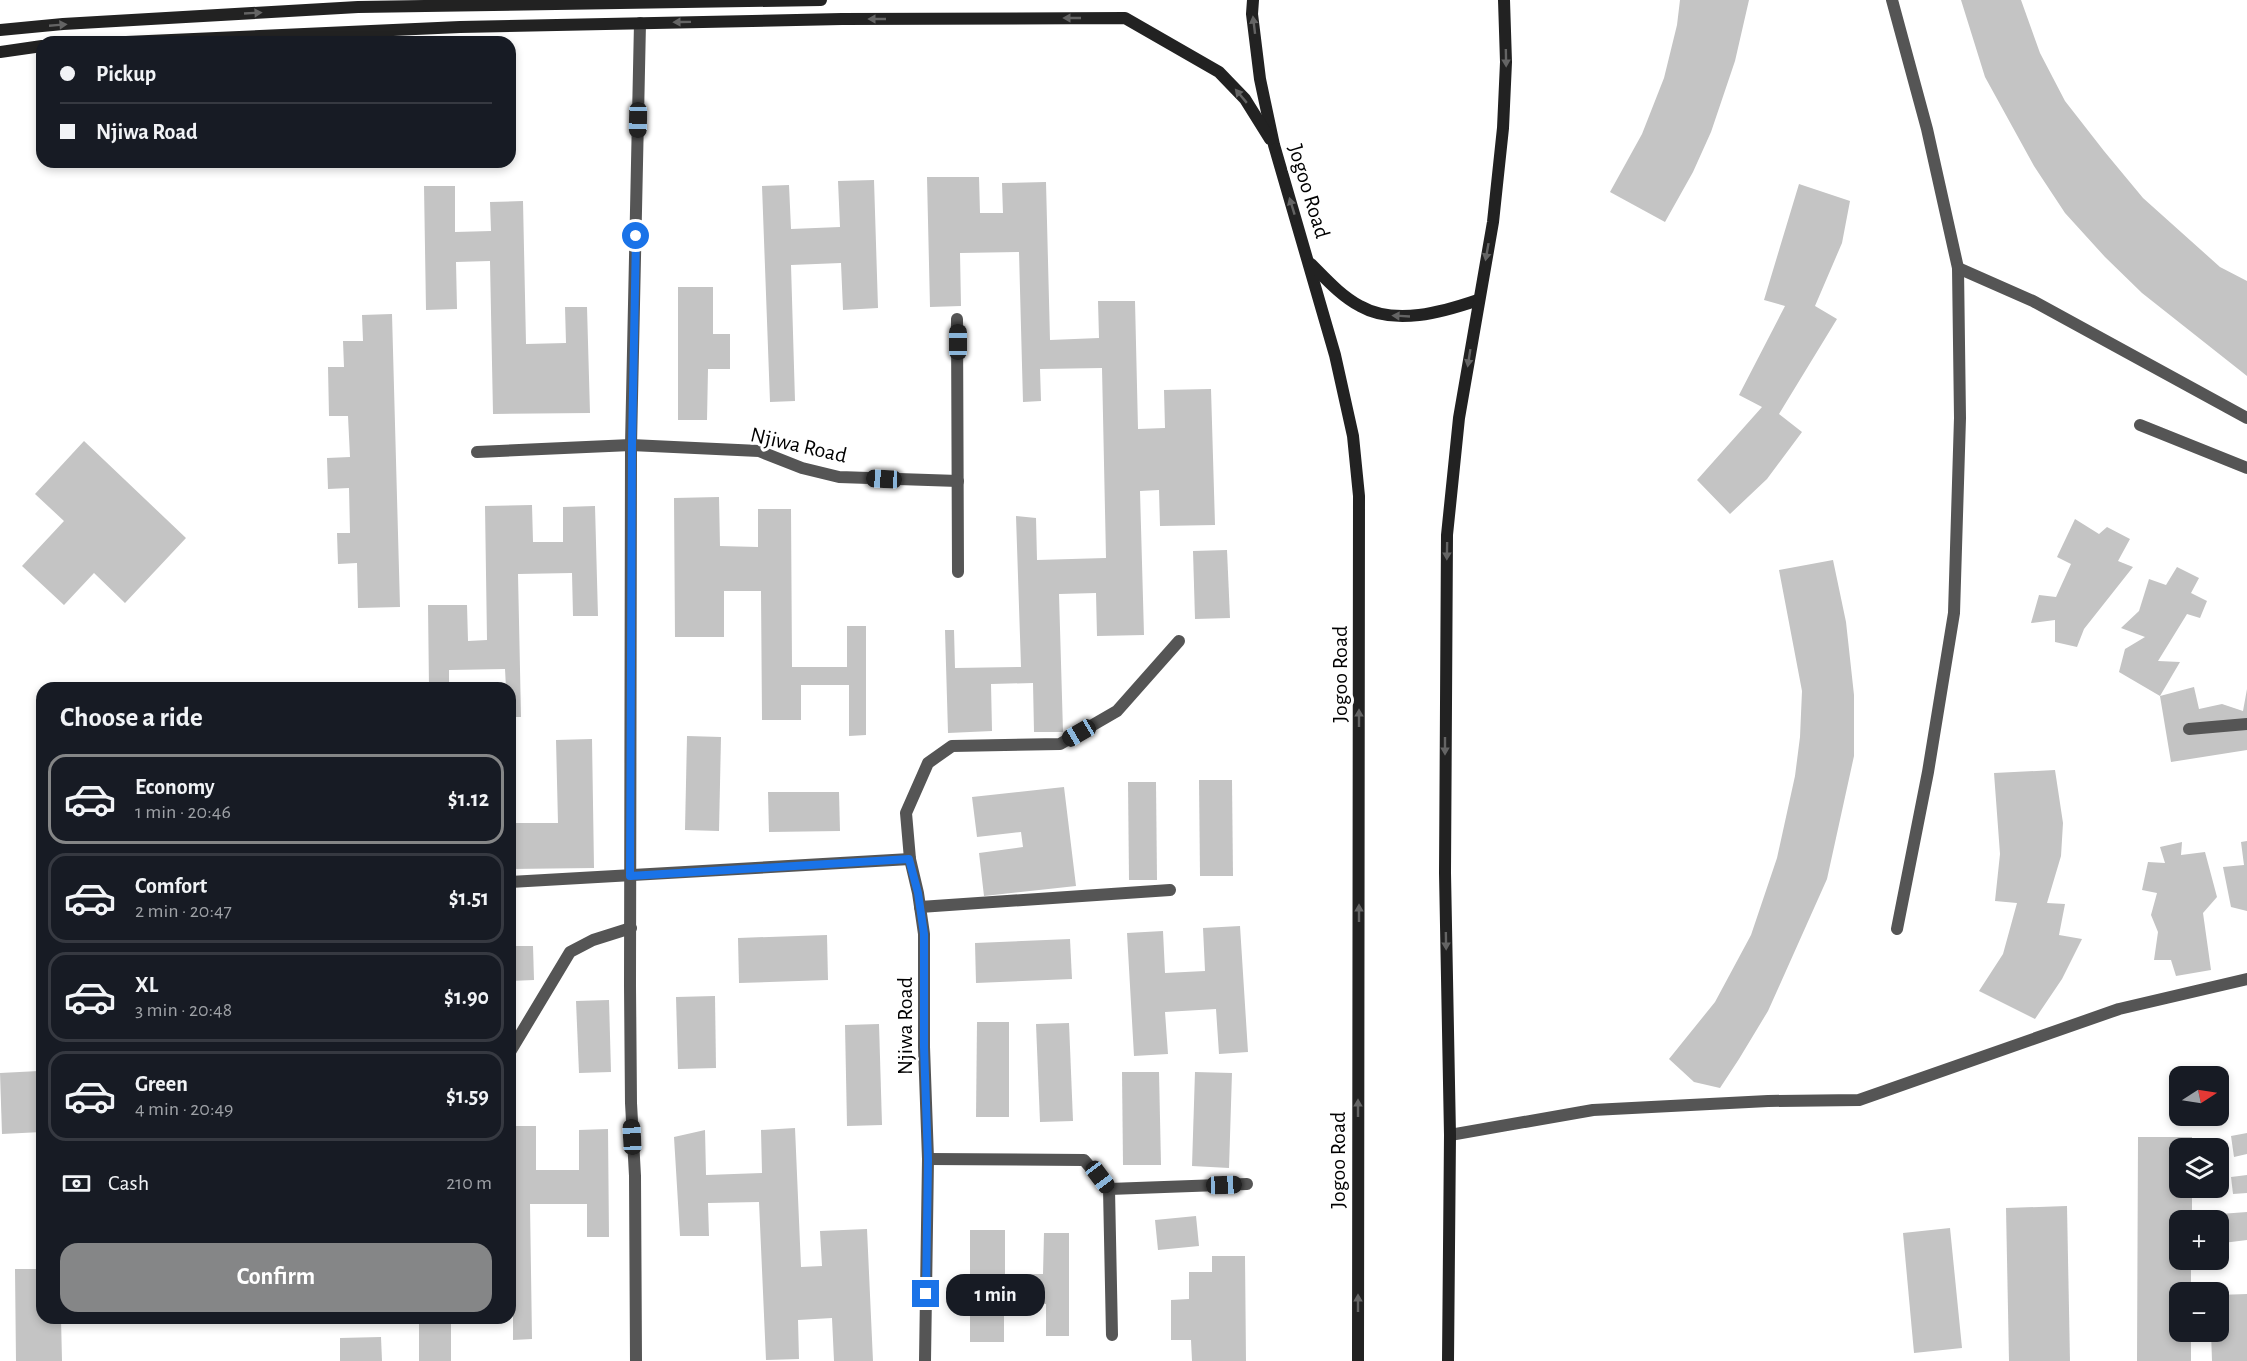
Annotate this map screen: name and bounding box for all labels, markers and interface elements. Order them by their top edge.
one-way arrow [243,8,262,18]
one-way arrow [1062,13,1081,23]
one-way arrow [867,14,886,24]
one-way arrow [1249,16,1258,35]
one-way arrow [672,18,691,27]
one-way arrow [49,20,68,30]
one-way arrow [1501,49,1510,68]
text: Pickup [96,63,156,85]
one-way arrow [1235,89,1248,104]
car [629,102,647,138]
text: Njiwa Road [96,121,198,143]
street label: Jogoo Road [1284,142,1334,241]
one-way arrow [1287,197,1296,215]
route start [622,222,649,249]
one-way arrow [1482,243,1491,262]
one-way arrow [1392,311,1411,320]
car [949,324,967,360]
one-way arrow [1464,348,1473,367]
street label: Njiwa Road [748,423,849,467]
car [866,469,902,489]
one-way arrow [1442,542,1451,561]
street label: Jogoo Road [1329,626,1351,722]
text: Choose a ride [60,704,203,731]
one-way arrow [1354,708,1364,727]
car [1059,716,1099,750]
one-way arrow [1440,737,1450,756]
icon: car [63,772,117,826]
text: Economy [135,776,215,798]
text: $1.12 [448,788,489,810]
text: 1 min · 20:46 [135,802,231,822]
icon: car [63,871,117,925]
text: Comfort [135,875,207,897]
text: $1.51 [449,887,489,909]
text: 2 min · 20:47 [135,901,232,921]
one-way arrow [1354,903,1364,922]
one-way arrow [1441,932,1451,951]
icon: car [63,970,117,1024]
text: XL [135,974,158,996]
street label: Njiwa Road [894,977,916,1075]
text: $1.90 [444,986,489,1008]
text: 3 min · 20:48 [135,1000,232,1020]
north arrow [2169,1066,2229,1126]
map controls [2169,1066,2229,1342]
icon: car [63,1069,117,1123]
text: Green [135,1073,188,1095]
text: $1.59 [446,1085,489,1107]
one-way arrow [1354,1098,1363,1117]
text: 4 min · 20:49 [135,1099,234,1119]
street label: Jogoo Road [1327,1112,1349,1208]
car [622,1119,642,1155]
button: layers [2169,1138,2229,1198]
car [1082,1157,1118,1197]
icon: cash [60,1167,93,1200]
text: Cash [108,1172,149,1194]
text: 210 m [446,1173,492,1193]
car [1206,1175,1242,1195]
button: + [2169,1210,2229,1270]
button: Confirm [60,1243,492,1312]
callout: 1 min [947,1273,1046,1315]
route end [912,1280,939,1307]
button: − [2169,1282,2229,1342]
text: 1 min [974,1285,1017,1305]
one-way arrow [1353,1293,1363,1312]

